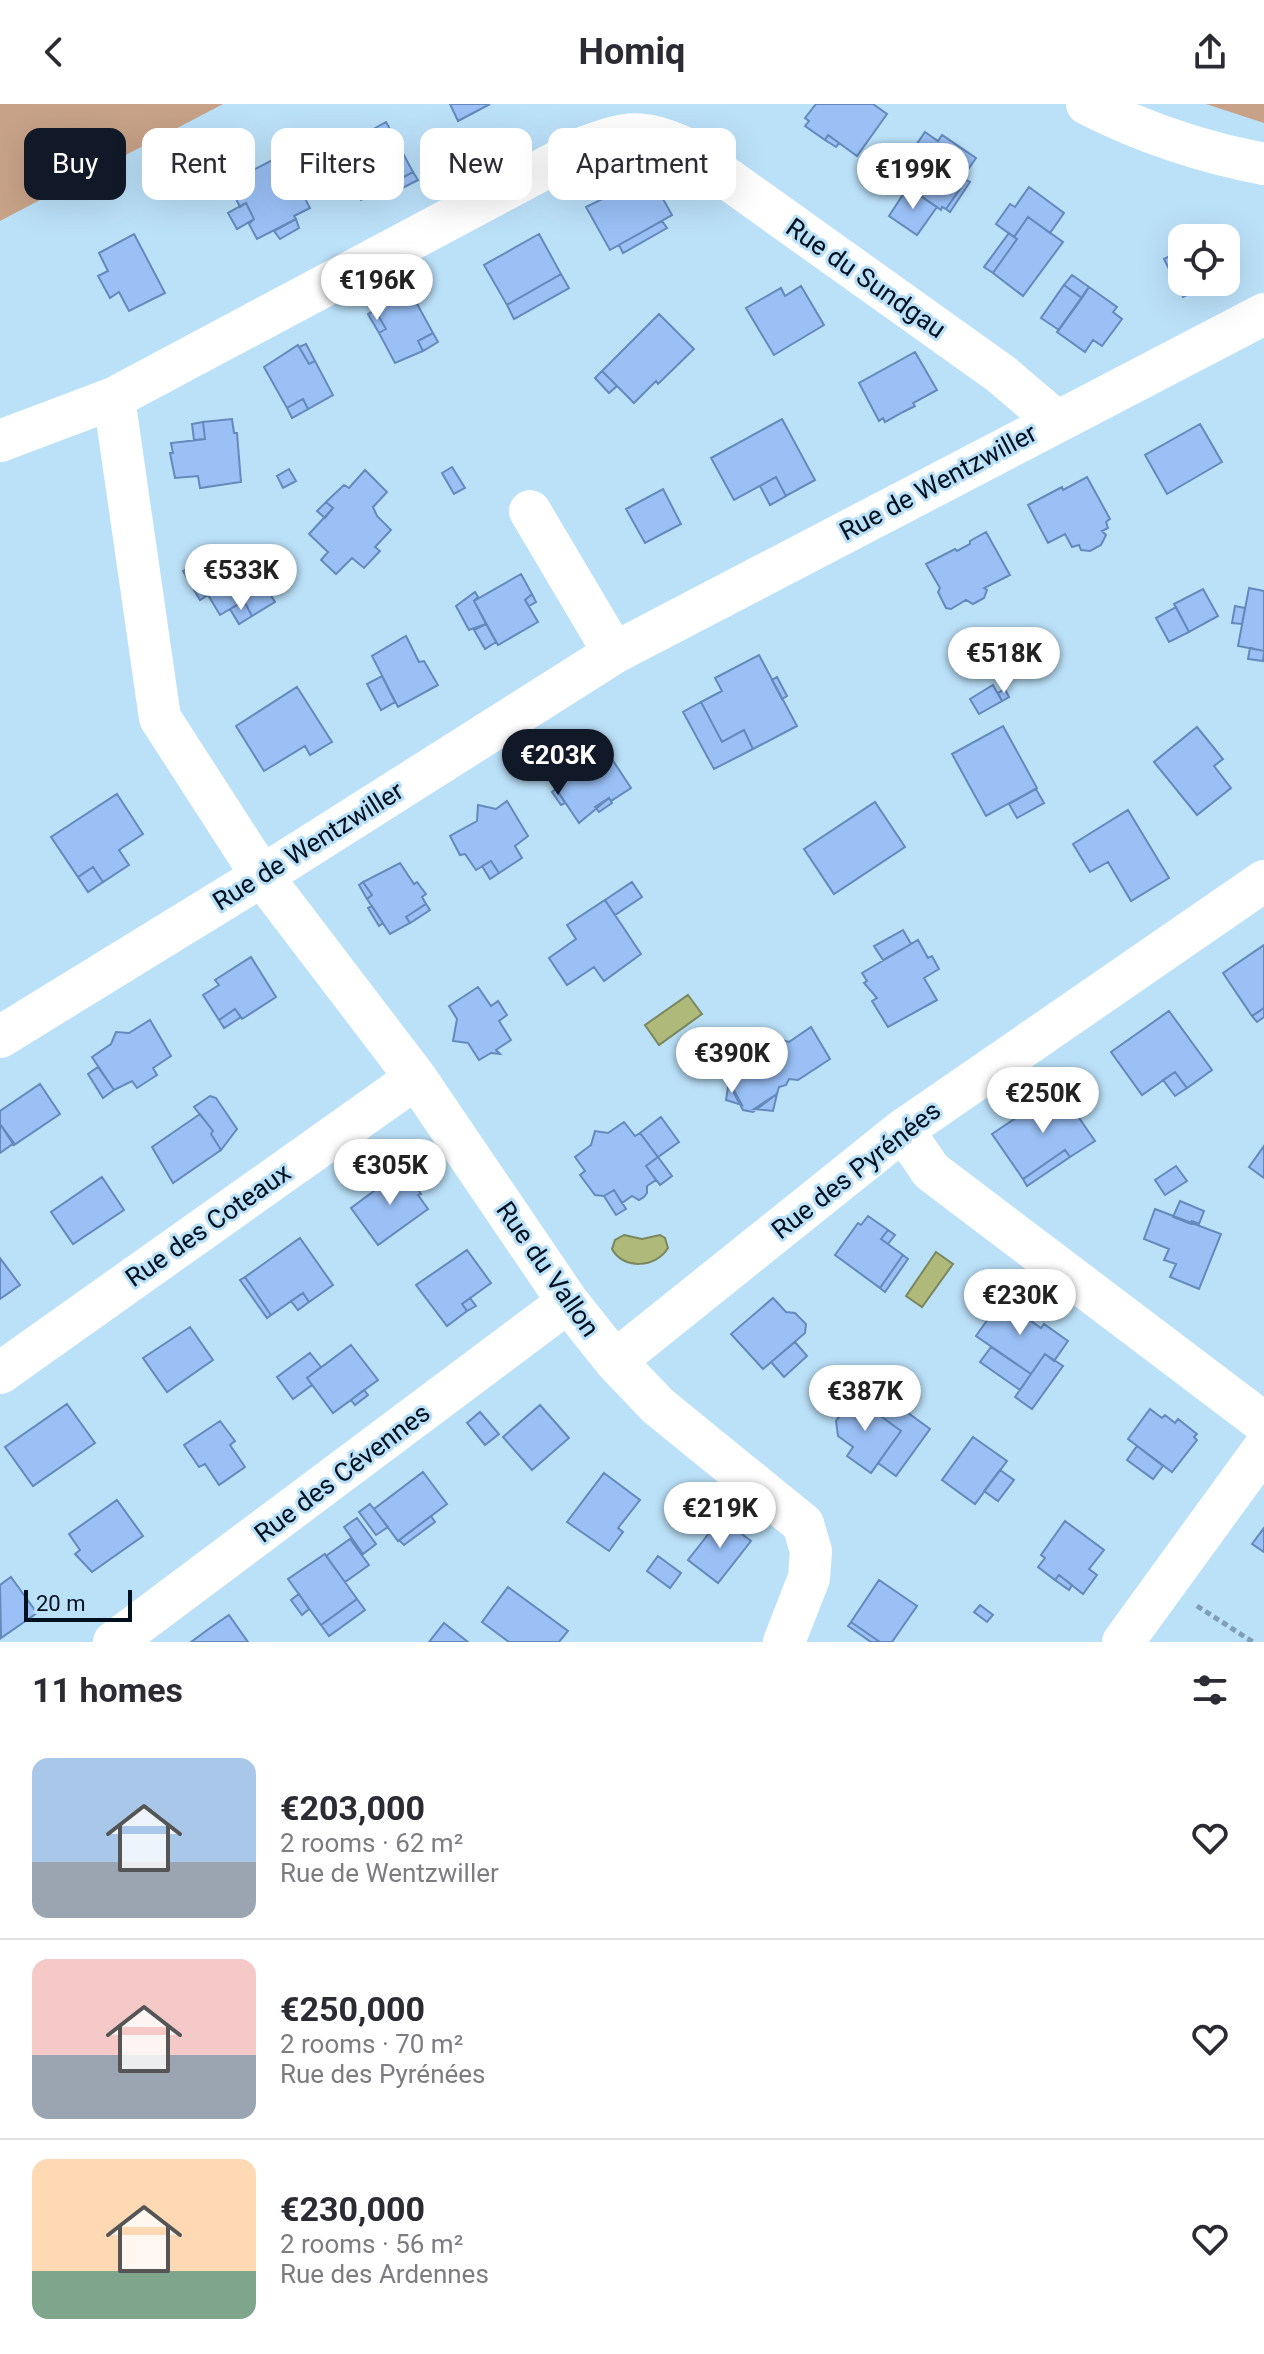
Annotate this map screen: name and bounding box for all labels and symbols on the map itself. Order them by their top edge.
pin: €199K [857,143,969,211]
street label: Rue du Sundgau [780,212,952,344]
pin: €196K [321,254,433,322]
street label: Rue de Wentzwiller [834,417,1042,547]
pin: €533K [185,544,297,612]
pin: €518K [948,627,1060,695]
pin: €203K [502,729,614,797]
street label: Rue de Wentzwiller [207,775,409,917]
pin: €390K [676,1027,788,1095]
pin: €250K [987,1067,1099,1135]
street label: Rue des Pyrénées [766,1095,946,1245]
pin: €305K [334,1139,446,1207]
street label: Rue des Coteaux [120,1157,296,1293]
street label: Rue du Vallon [490,1196,606,1342]
pin: €230K [964,1269,1076,1337]
pin: €387K [809,1365,921,1433]
street label: Rue des Cévennes [248,1397,436,1549]
pin: €219K [664,1482,776,1550]
scale bar [24,1586,132,1622]

